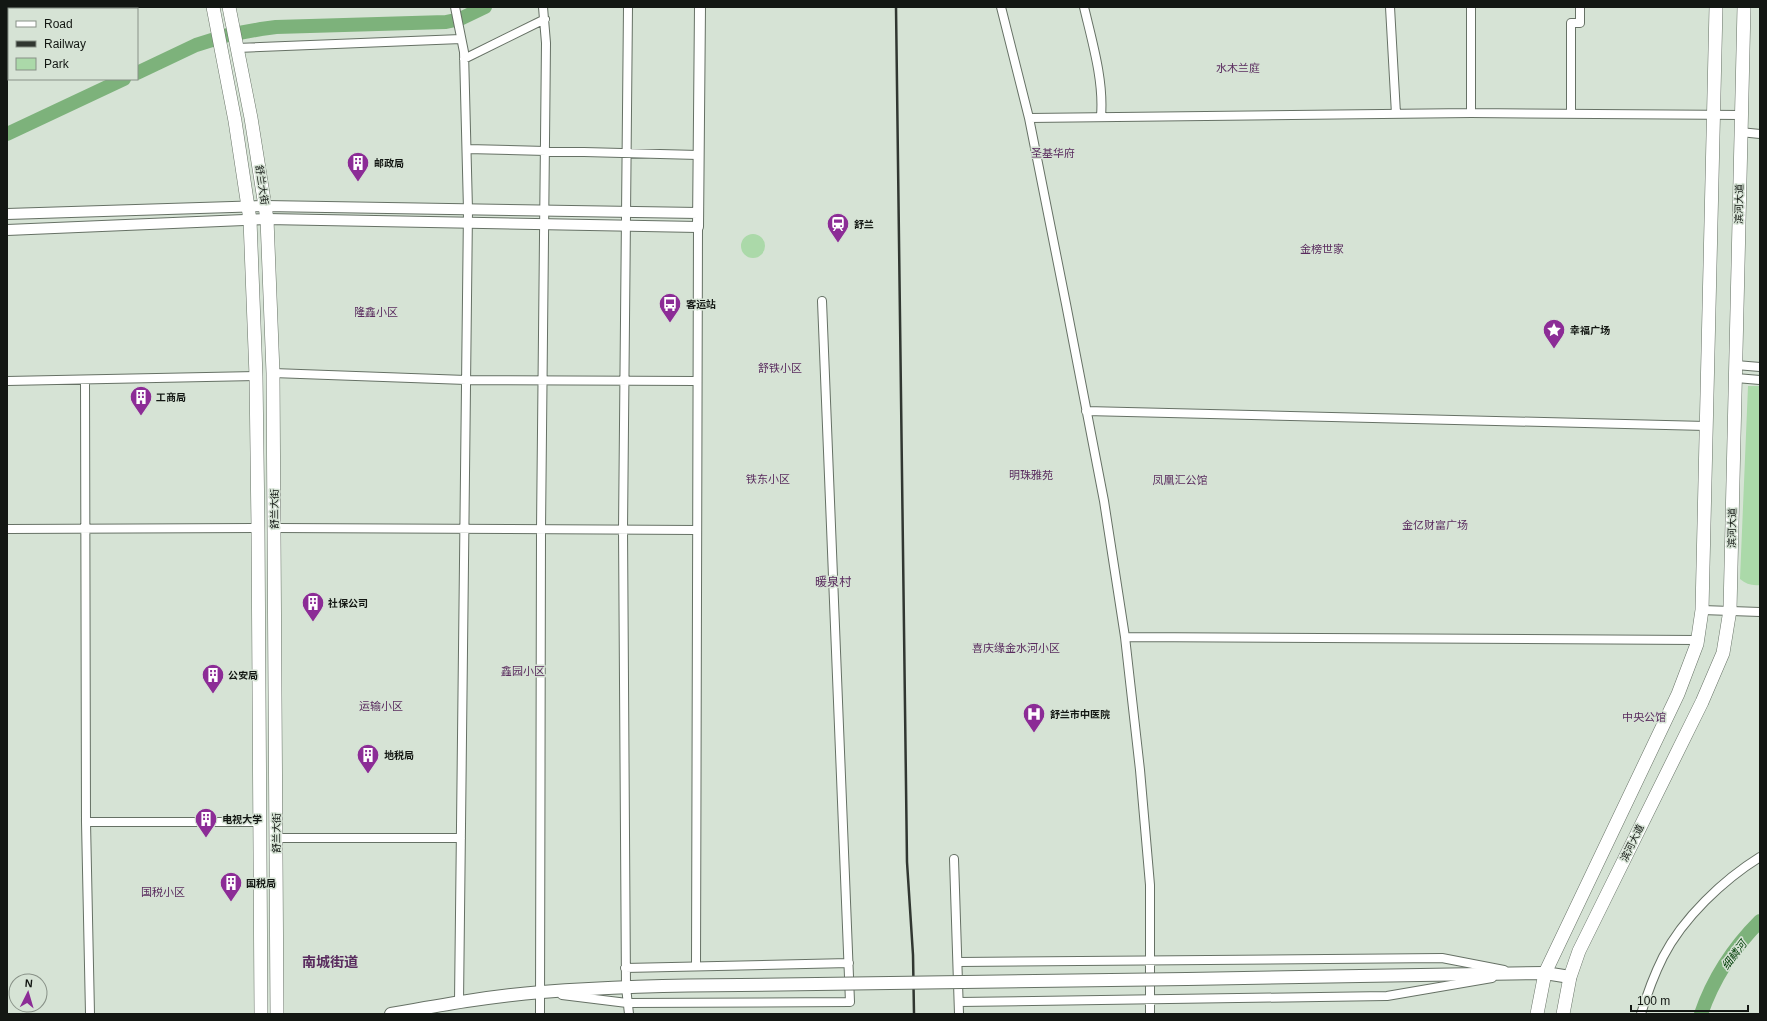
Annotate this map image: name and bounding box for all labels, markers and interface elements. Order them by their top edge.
legend [8,8,138,80]
text: Road [44,17,73,31]
text: Railway [44,37,86,51]
text: Park [44,57,70,71]
district label: 水木兰庭 [1216,62,1260,74]
district label: 圣基华府 [1031,147,1075,159]
building icon: 邮政局 [345,150,371,183]
place label: 邮政局 [374,158,404,169]
street label: 舒兰大街 [253,164,271,206]
street label: 滨河大道 [1733,184,1745,224]
station icon: 舒兰 [825,211,851,244]
place label: 舒兰 [854,219,874,230]
district label: 金榜世家 [1300,243,1344,255]
bus stop icon: 客运站 [657,291,683,324]
place label: 客运站 [686,299,716,310]
district label: 隆鑫小区 [354,306,398,318]
place icon: 幸福广场 [1541,317,1567,350]
place label: 幸福广场 [1570,325,1610,336]
district label: 舒铁小区 [758,362,802,374]
building icon: 工商局 [128,384,154,417]
place label: 工商局 [156,392,186,403]
district label: 明珠雅苑 [1009,469,1053,481]
district label: 铁东小区 [746,473,790,485]
district label: 凤凰汇公馆 [1153,474,1208,486]
street label: 舒兰大街 [269,489,280,529]
street label: 滨河大道 [1726,508,1738,548]
district label: 金亿财富广场 [1402,519,1468,531]
district label: 暖泉村 [815,575,852,589]
building icon: 社保公司 [300,590,326,623]
place label: 社保公司 [328,597,368,609]
district label: 喜庆缘金水河小区 [972,642,1060,654]
building icon: 公安局 [200,662,226,695]
district label: 鑫园小区 [501,665,545,677]
place label: 公安局 [228,670,258,681]
district label: 运输小区 [359,700,403,712]
hospital icon: 舒兰市中医院 [1021,701,1047,734]
place label: 舒兰市中医院 [1050,709,1110,720]
district label: 中央公馆 [1622,711,1666,723]
building icon: 地税局 [355,742,381,775]
place label: 地税局 [384,750,414,761]
building icon: 电视大学 [193,806,219,839]
street label: 舒兰大街 [271,813,282,853]
place label: 电视大学 [222,814,262,825]
street label: 滨河大道 [1618,823,1646,863]
building icon: 国税局 [218,870,244,903]
place label: 国税局 [246,878,276,889]
district label: 国税小区 [141,886,185,898]
water label: 细鳞河 [1719,937,1750,972]
district label: 南城街道 [302,954,358,970]
north arrow [8,973,48,1013]
text: N [24,977,33,989]
scale bar [1631,987,1748,1013]
text: 100 m [1637,994,1670,1008]

